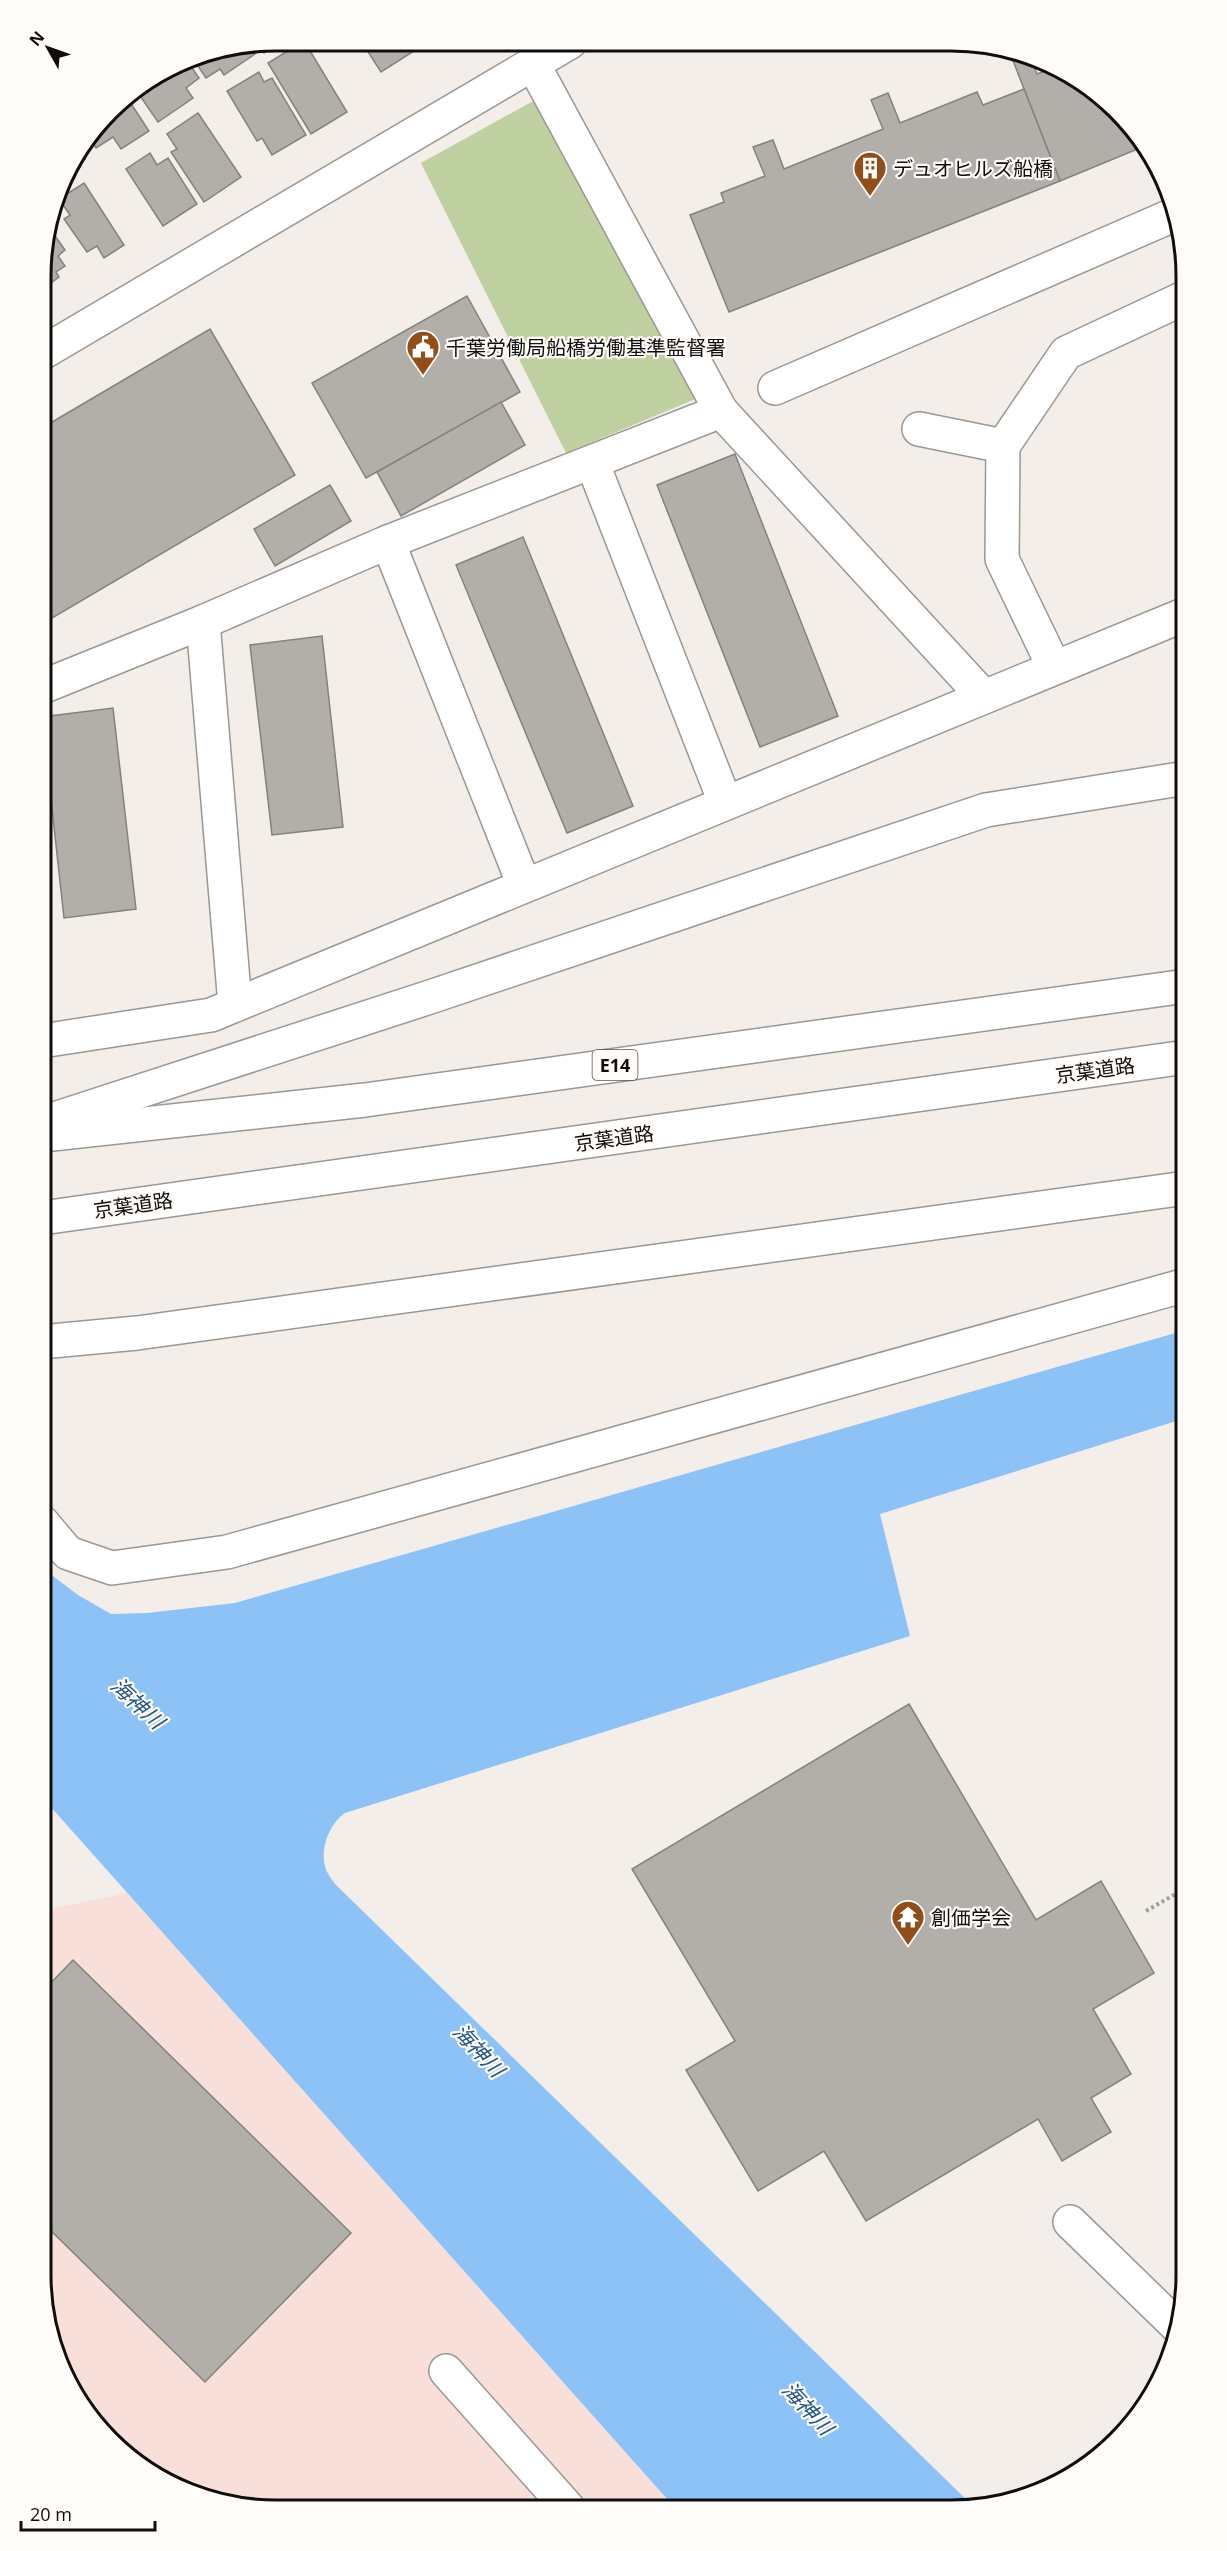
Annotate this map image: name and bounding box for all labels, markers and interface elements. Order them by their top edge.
north arrow [18,18,78,78]
text: N [24,26,49,50]
building icon: デュオヒルズ船橋 [852,150,888,197]
place label: デュオヒルズ船橋 [893,155,1053,182]
public building icon: 千葉労働局船橋労働基準監督署 [405,329,441,376]
place label: 千葉労働局船橋労働基準監督署 [446,334,726,361]
road number: E14 [592,1050,638,1080]
street label: 京葉道路 [1054,1051,1136,1089]
street label: 京葉道路 [573,1119,655,1157]
street label: 京葉道路 [92,1186,174,1224]
water label: 海神川 [105,1671,172,1736]
temple icon: 創価学会 [890,1899,926,1946]
place label: 創価学会 [931,1904,1011,1931]
water label: 海神川 [447,2017,512,2084]
water label: 海神川 [776,2375,841,2442]
scale bar [21,2494,154,2532]
text: 20 m [30,2502,72,2526]

